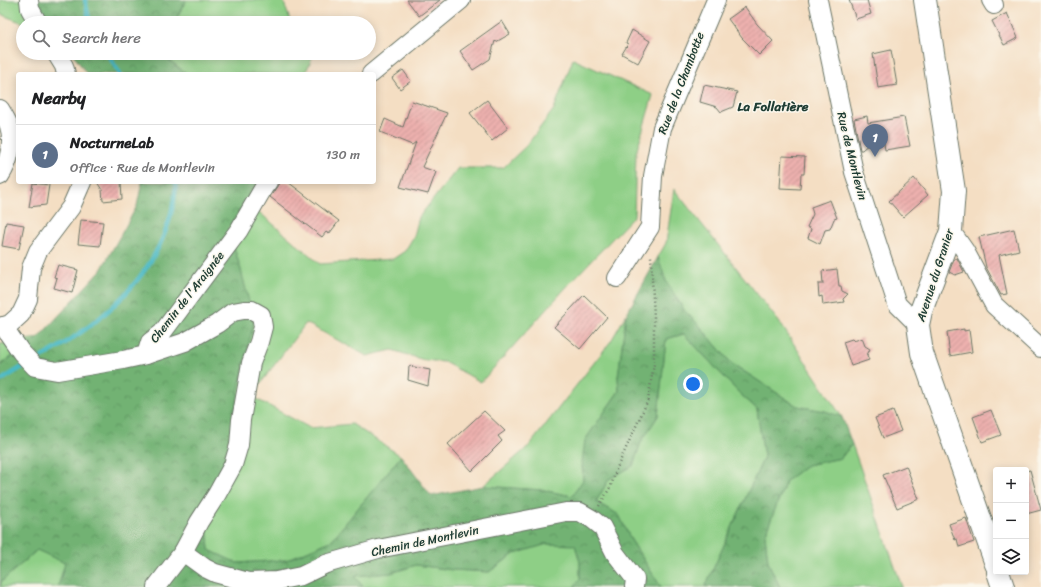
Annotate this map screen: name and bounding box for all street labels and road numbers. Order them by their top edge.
street label: Rue de la Chambotte [651,29,711,137]
street label: Rue de Montlevin [830,109,874,203]
street label: Avenue du Granier [909,225,961,325]
street label: Chemin de l'Araignée [144,246,230,348]
street label: Chemin de Montlevin [369,519,481,563]

